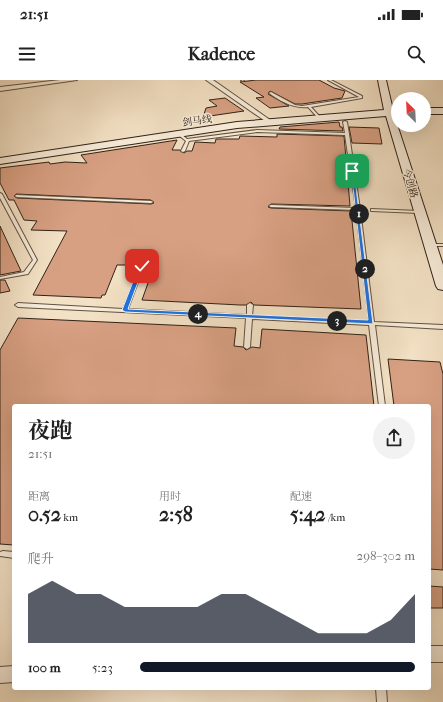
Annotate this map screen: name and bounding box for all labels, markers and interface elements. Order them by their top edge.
text: 21:51 [20,5,49,23]
icon: menu [16,43,38,65]
icon: search [405,43,427,65]
text: Kadence [188,44,255,65]
north arrow [391,92,431,132]
map controls [391,92,431,132]
street label: 剑马线 [181,113,213,129]
pin [335,154,369,188]
icon: arrive [341,160,363,182]
street label: 今创路 [400,167,420,199]
pin: 1 [349,204,369,224]
text: 1 [357,207,361,220]
pin [125,249,159,283]
icon: check [131,255,153,277]
pin: 2 [355,259,375,279]
text: 2 [362,262,368,275]
pin: 4 [188,304,208,324]
text: 4 [195,307,201,320]
pin: 3 [327,311,347,331]
text: 3 [335,314,339,327]
button: share [373,417,415,459]
text: 夜跑 [28,418,72,444]
text: 21:51 [28,446,53,461]
text: 距离 [28,490,50,503]
text: 用时 [159,490,181,503]
text: 配速 [290,490,312,503]
text: 0.52 [28,503,61,526]
text: 2:58 [159,503,193,526]
text: 5:42 [290,503,326,526]
text: km [61,511,78,524]
text: /km [326,511,345,524]
text: 298–302 m [357,548,415,563]
text: 爬升 [28,551,54,566]
text: 100 m [28,660,61,675]
text: 5:23 [92,660,113,675]

